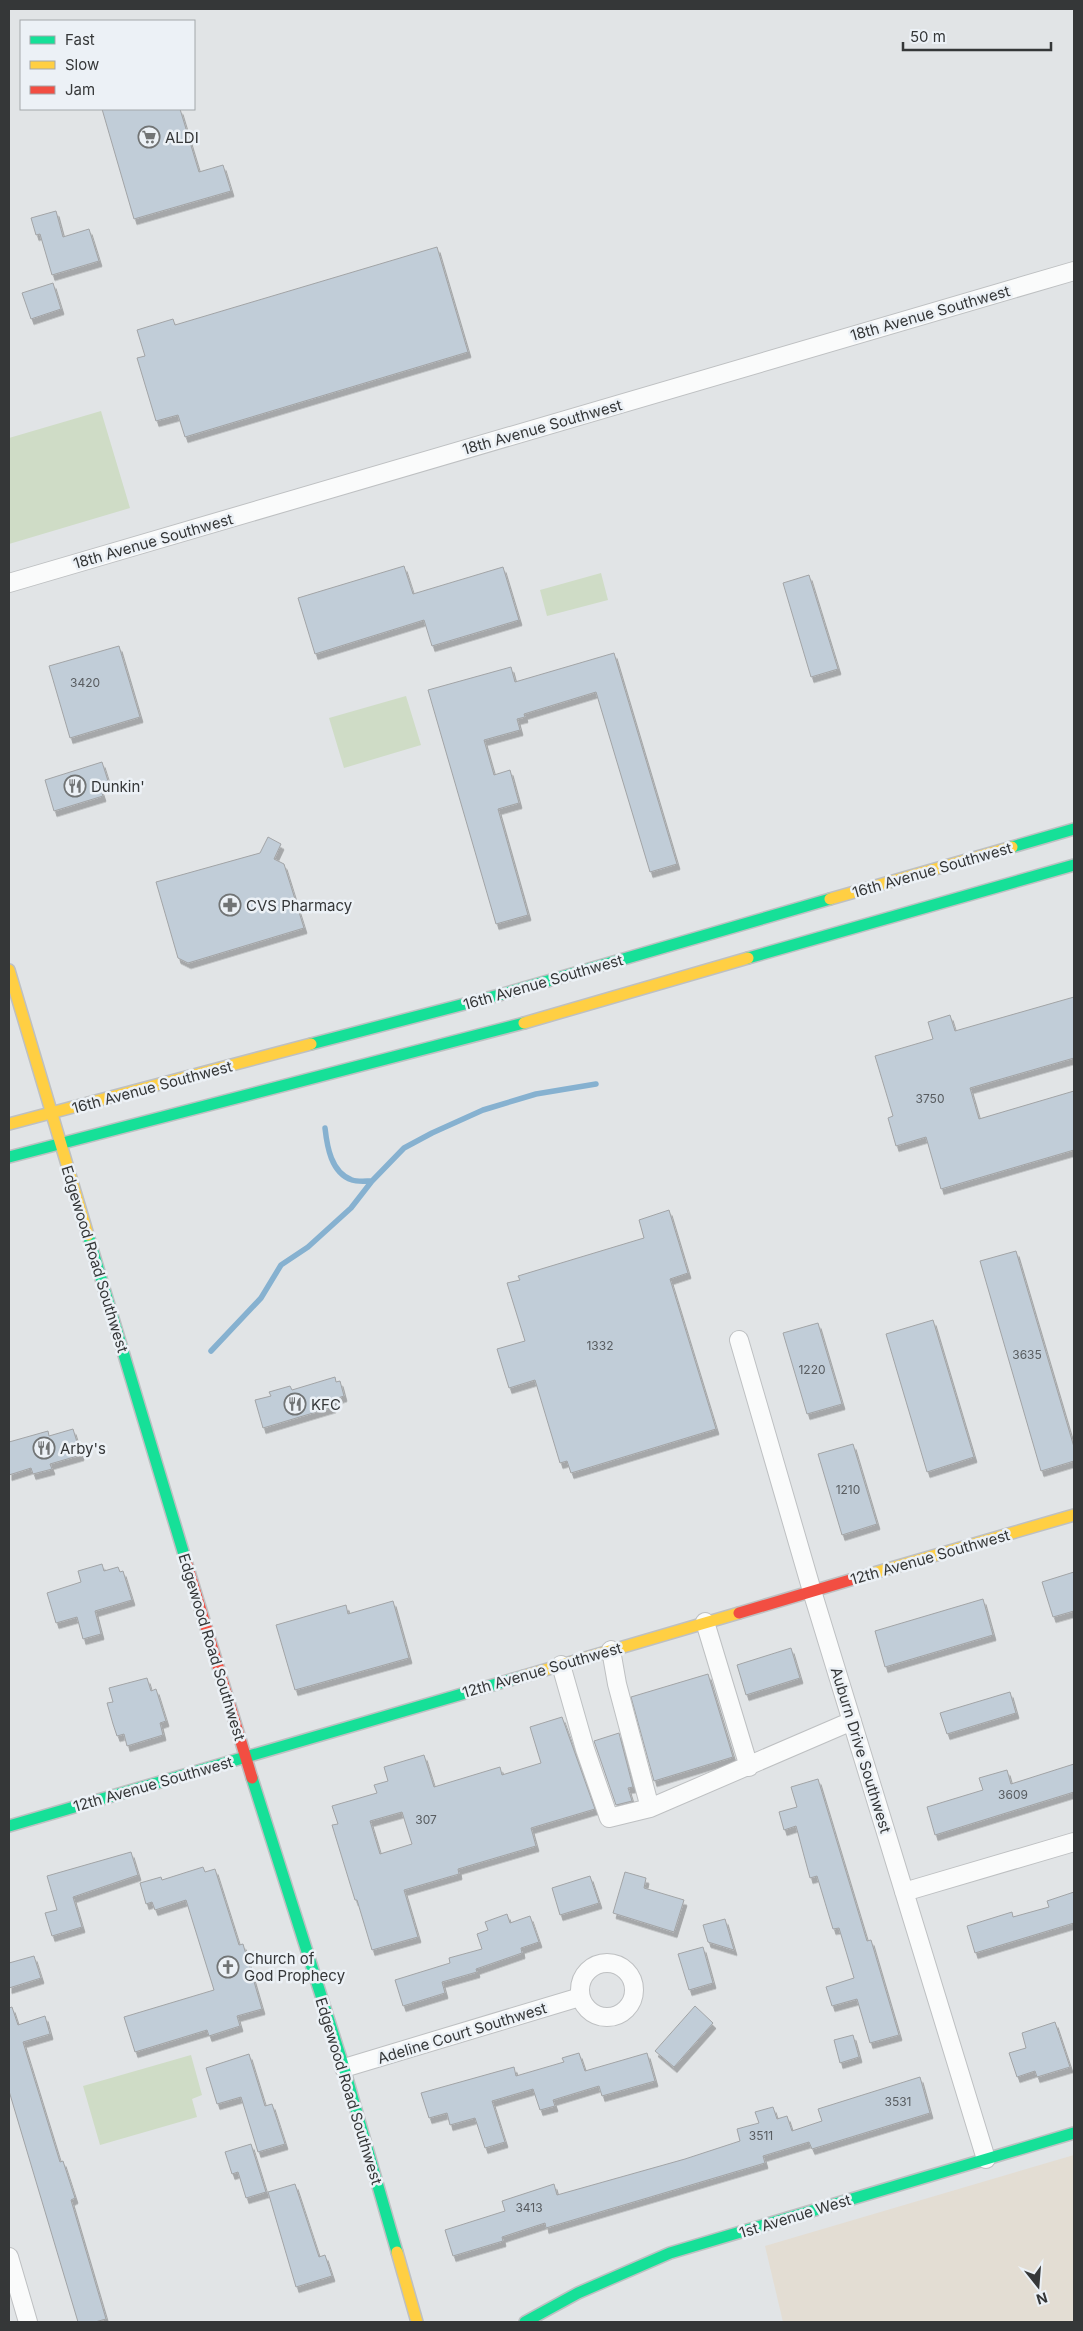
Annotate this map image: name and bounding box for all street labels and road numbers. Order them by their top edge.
street label: 18th Avenue Southwest [848,281,1012,345]
street label: 18th Avenue Southwest [460,395,624,459]
street label: 18th Avenue Southwest [71,509,235,573]
street label: 16th Avenue Southwest [850,838,1014,902]
street label: 16th Avenue Southwest [461,950,625,1014]
street label: 16th Avenue Southwest [70,1056,234,1118]
street label: Edgewood Road Southwest [57,1163,133,1355]
street label: 12th Avenue Southwest [848,1525,1012,1589]
street label: Edgewood Road Southwest [174,1551,250,1743]
street label: 12th Avenue Southwest [460,1638,624,1702]
street label: Auburn Drive Southwest [827,1665,895,1835]
street label: 12th Avenue Southwest [71,1752,235,1816]
street label: Edgewood Road Southwest [311,1995,387,2187]
street label: Adeline Court Southwest [375,1998,549,2068]
street label: 1st Avenue West [737,2190,853,2242]

